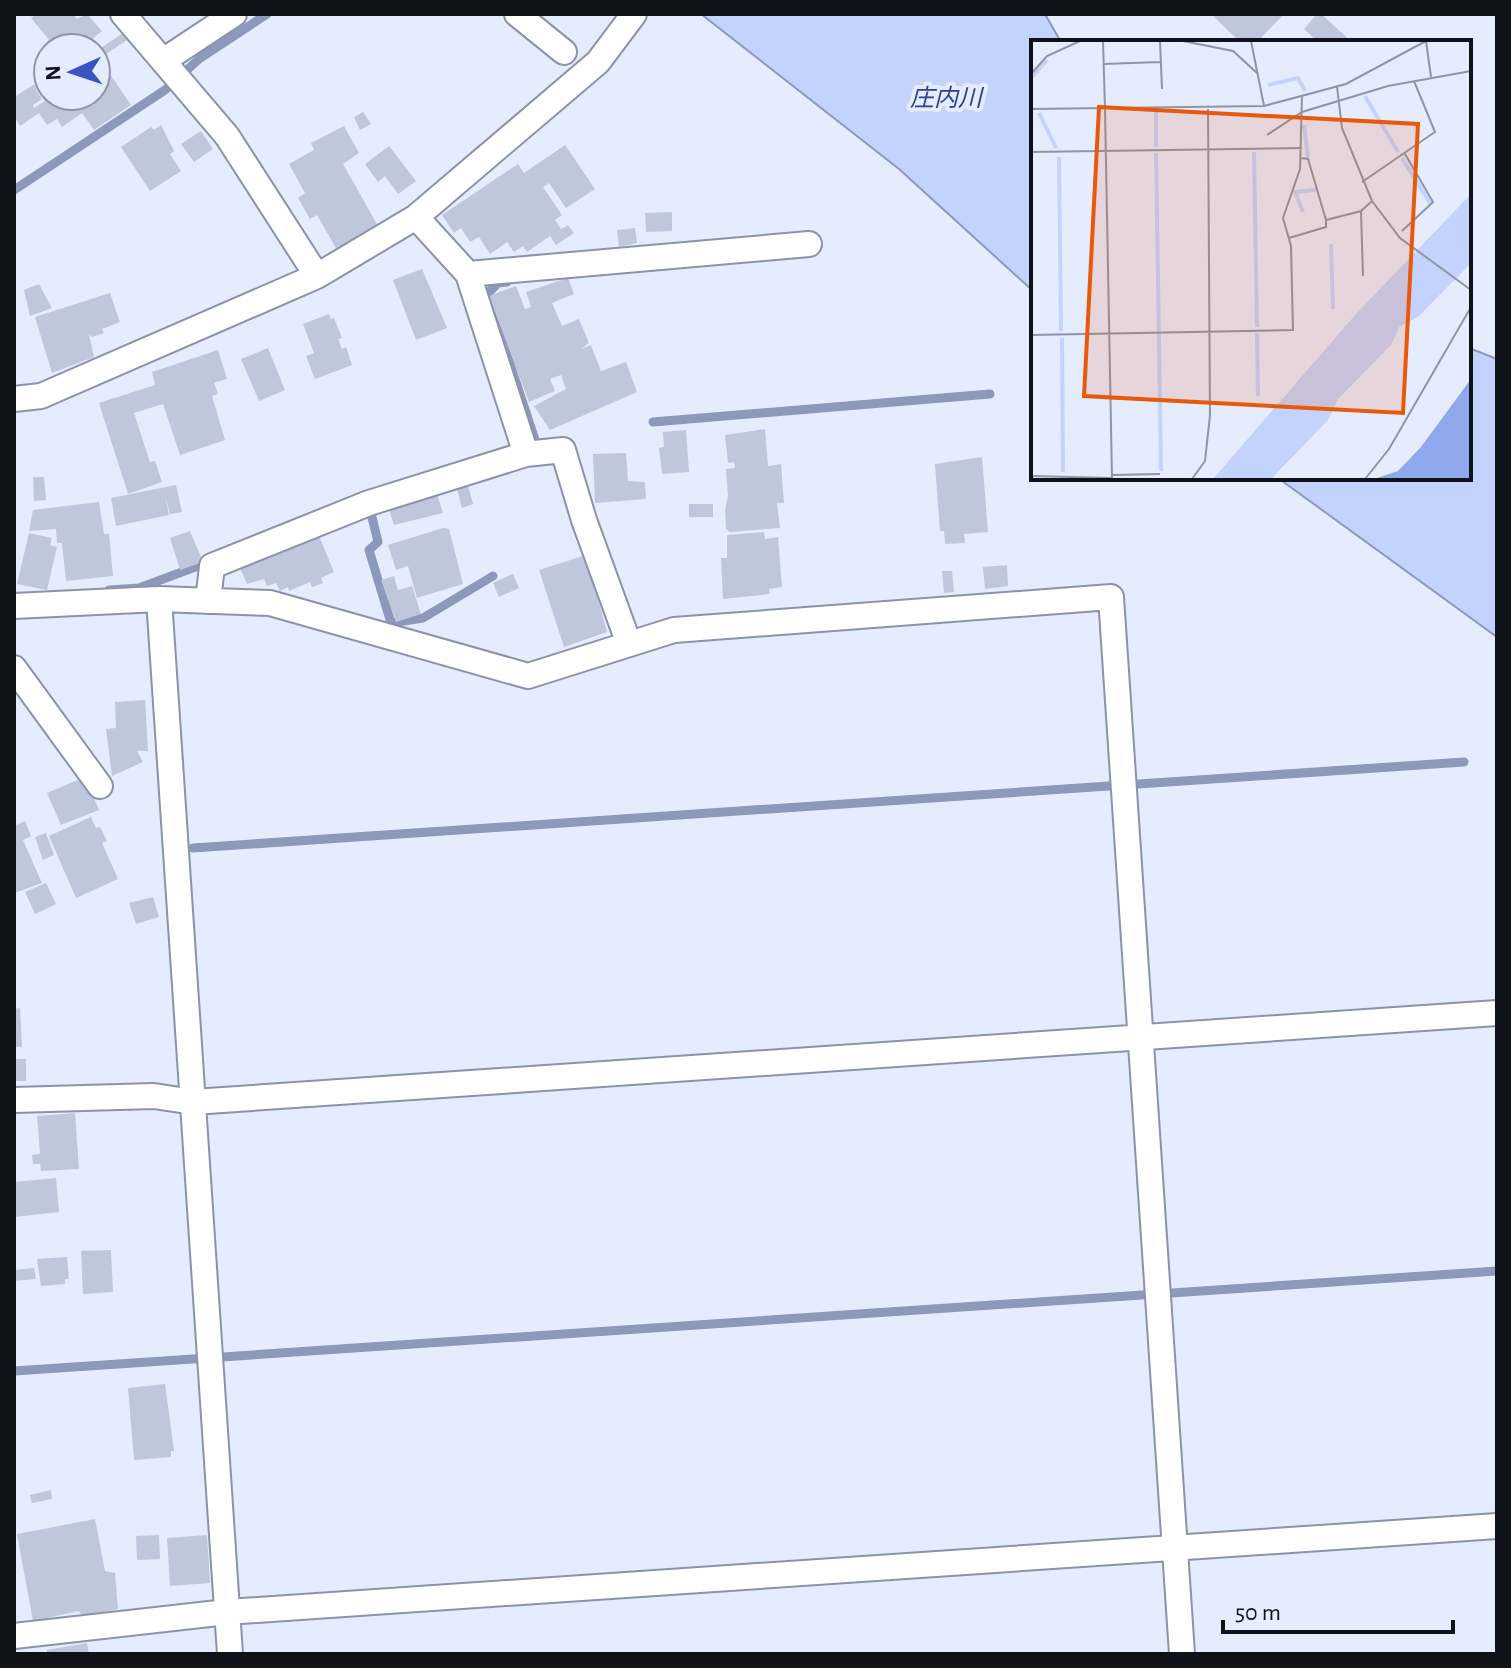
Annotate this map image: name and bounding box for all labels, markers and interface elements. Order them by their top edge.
north arrow [32,32,112,112]
inset map [1031,40,1471,480]
text: N [42,65,64,81]
water label: 庄内川 [910,85,985,111]
scale bar [1223,1584,1453,1634]
text: 50 m [1235,1601,1281,1625]

